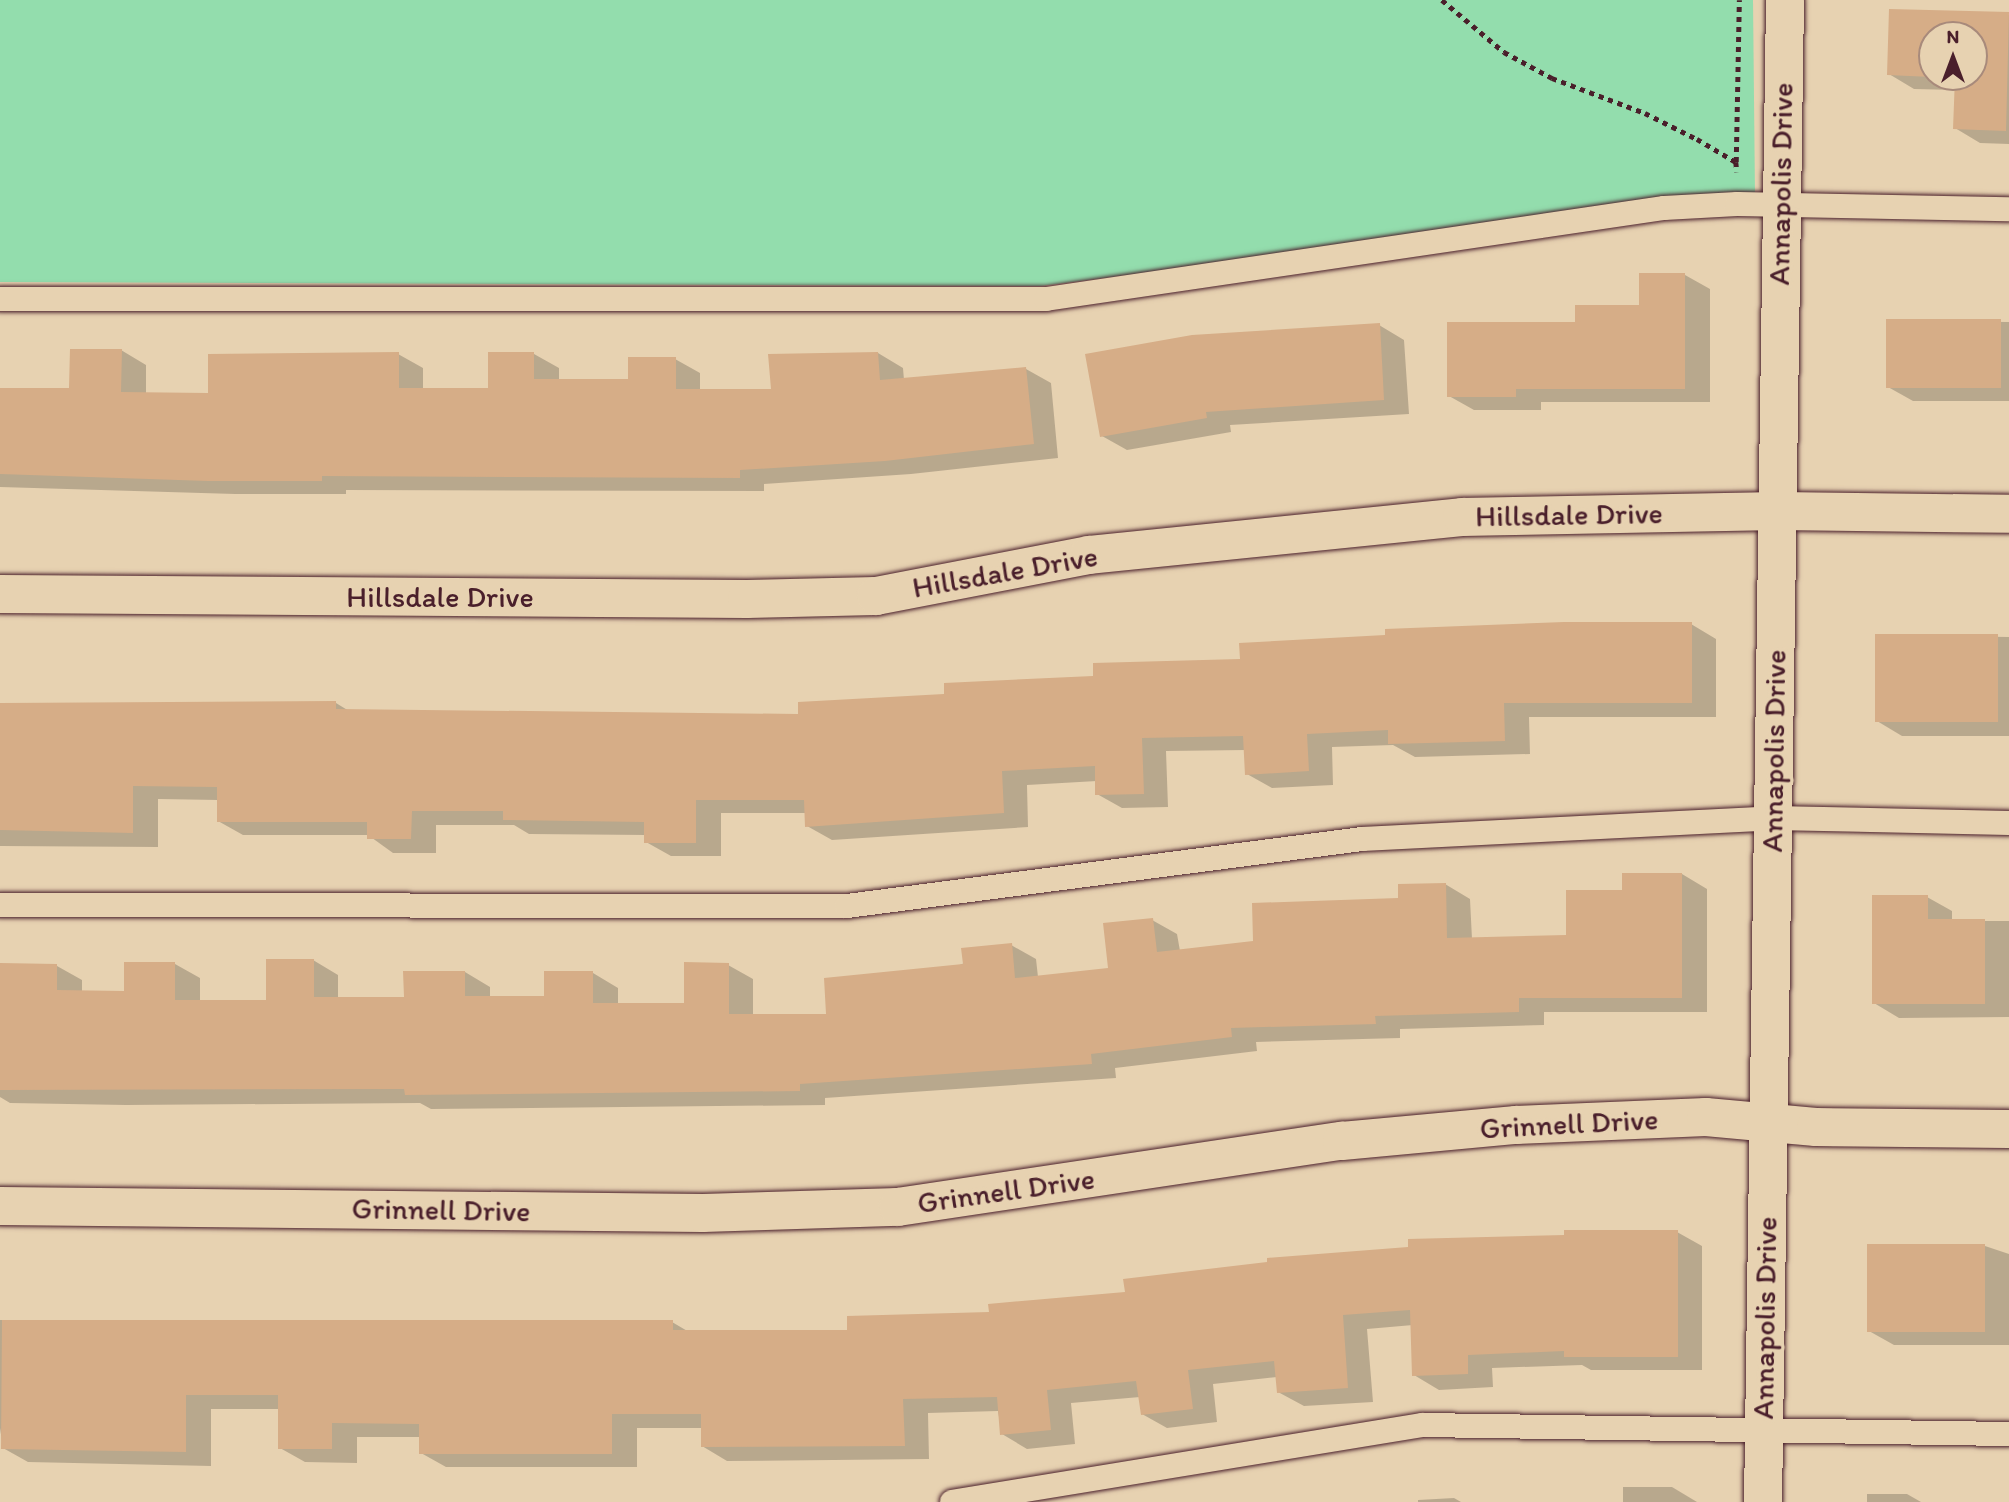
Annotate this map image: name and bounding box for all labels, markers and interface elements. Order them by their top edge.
north arrow [1918,21,1988,91]
text: N [1947,25,1959,48]
street label: Annapolis Drive [1761,82,1801,286]
street label: Hillsdale Drive [1475,495,1663,535]
street label: Hillsdale Drive [910,538,1100,606]
street label: Hillsdale Drive [346,579,534,615]
street label: Annapolis Drive [1754,649,1794,853]
street label: Grinnell Drive [1479,1101,1659,1147]
street label: Grinnell Drive [915,1161,1097,1221]
street label: Grinnell Drive [351,1190,531,1230]
street label: Annapolis Drive [1745,1216,1785,1420]

